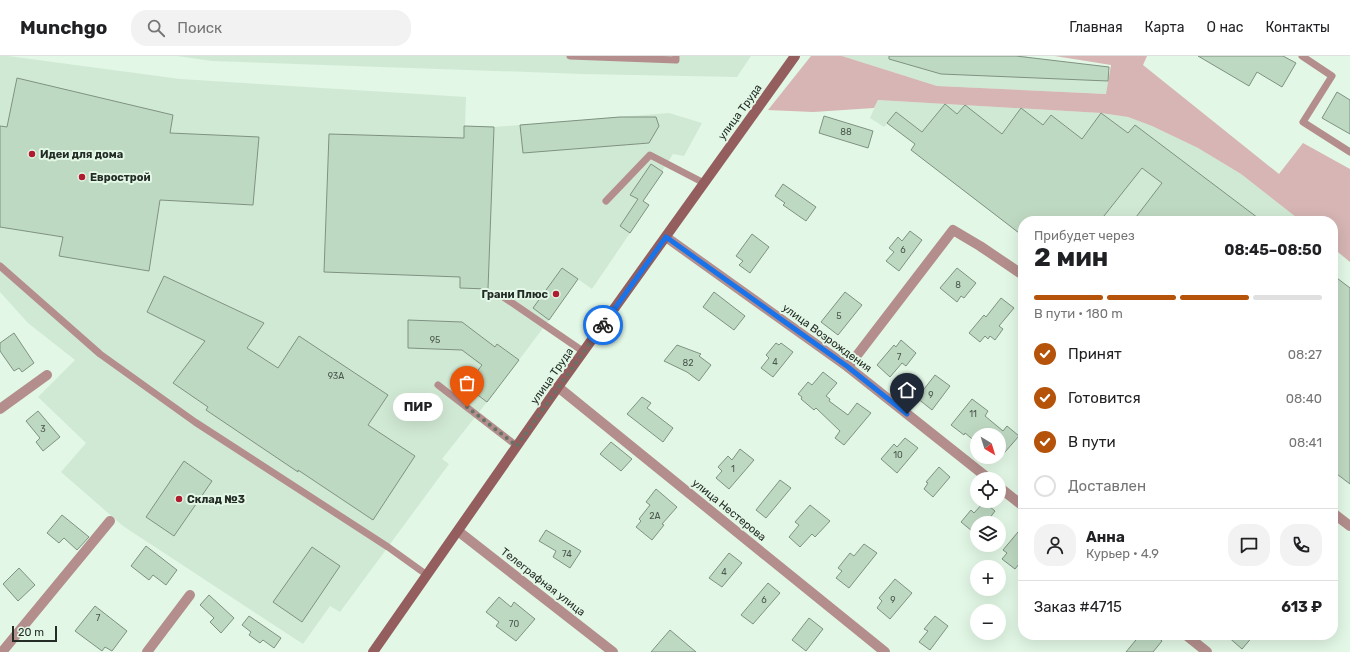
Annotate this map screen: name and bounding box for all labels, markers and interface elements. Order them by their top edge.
search box [131,10,411,46]
text: Munchgo [20,16,107,39]
icon: search [145,17,167,39]
text: Поиск [177,19,222,37]
text: Главная [1069,19,1123,36]
text: Карта [1145,19,1185,36]
text: О нас [1207,19,1243,36]
text: Контакты [1265,19,1330,36]
street label: улица Труда [715,82,765,142]
house number: 88 [840,127,852,137]
place label: Идеи для дома [40,148,123,161]
marker: Идеи для дома [27,149,37,159]
place label: Еврострой [90,171,151,184]
marker: Еврострой [77,172,87,182]
text: Прибудет через [1034,228,1135,243]
text: 08:45–08:50 [1224,241,1322,259]
text: 2 мин [1034,242,1108,273]
house number: 6 [900,245,906,255]
house number: 8 [955,280,961,290]
place label: Грани Плюс [481,288,549,301]
marker: Грани Плюс [551,289,561,299]
street label: улица Возрождения [780,301,874,375]
courier [583,305,623,345]
text: В пути · 180 m [1034,306,1123,321]
house number: 5 [836,311,842,321]
icon: bike [592,314,614,336]
house number: 95 [430,335,440,345]
icon: check [1034,343,1056,365]
street label: улица Труда [528,345,576,407]
text: Принят [1068,345,1122,363]
text: 08:27 [1288,347,1322,362]
house number: 7 [897,352,902,362]
house number: 4 [772,357,778,367]
house number: 82 [682,358,694,368]
pin [450,366,484,407]
house number: 93А [328,371,344,381]
icon: bag [456,372,478,394]
pin [890,373,924,414]
icon: home [896,379,918,401]
icon: check [1034,387,1056,409]
text: Готовится [1068,389,1141,407]
house number: 9 [928,390,934,400]
text: 08:40 [1286,391,1322,406]
callout: ПИР [393,393,443,421]
text: ПИР [404,399,432,414]
house number: 11 [969,409,977,419]
house number: 3 [40,424,46,434]
north arrow [970,428,1006,464]
map controls [970,428,1006,640]
icon: check [1034,431,1056,453]
text: В пути [1068,433,1116,451]
text: 08:41 [1289,435,1322,450]
house number: 10 [893,450,903,460]
house number: 1 [731,464,735,474]
button: locate [970,472,1006,508]
street label: улица Нестерова [689,476,769,544]
text: Доставлен [1068,477,1146,495]
place label: Склад №3 [187,493,245,506]
marker: Склад №3 [174,494,184,504]
house number: 2А [649,511,661,521]
button: layers [970,516,1006,552]
button: person [1034,524,1076,566]
button: chat [1228,524,1270,566]
button: phone [1280,524,1322,566]
text: Анна [1086,528,1125,546]
street label: Телеграфная улица [498,545,588,619]
text: Курьер · 4.9 [1086,546,1159,561]
house number: 74 [562,549,572,559]
button: + [970,560,1006,596]
house number: 4 [721,567,727,577]
house number: 6 [761,595,767,605]
house number: 9 [890,595,896,605]
text: Заказ #4715 [1034,598,1122,616]
text: 613 ₽ [1281,598,1322,616]
button: − [970,604,1006,640]
house number: 7 [96,613,101,623]
house number: 70 [509,619,519,629]
scale bar [12,624,57,643]
text: 20 m [18,626,44,639]

